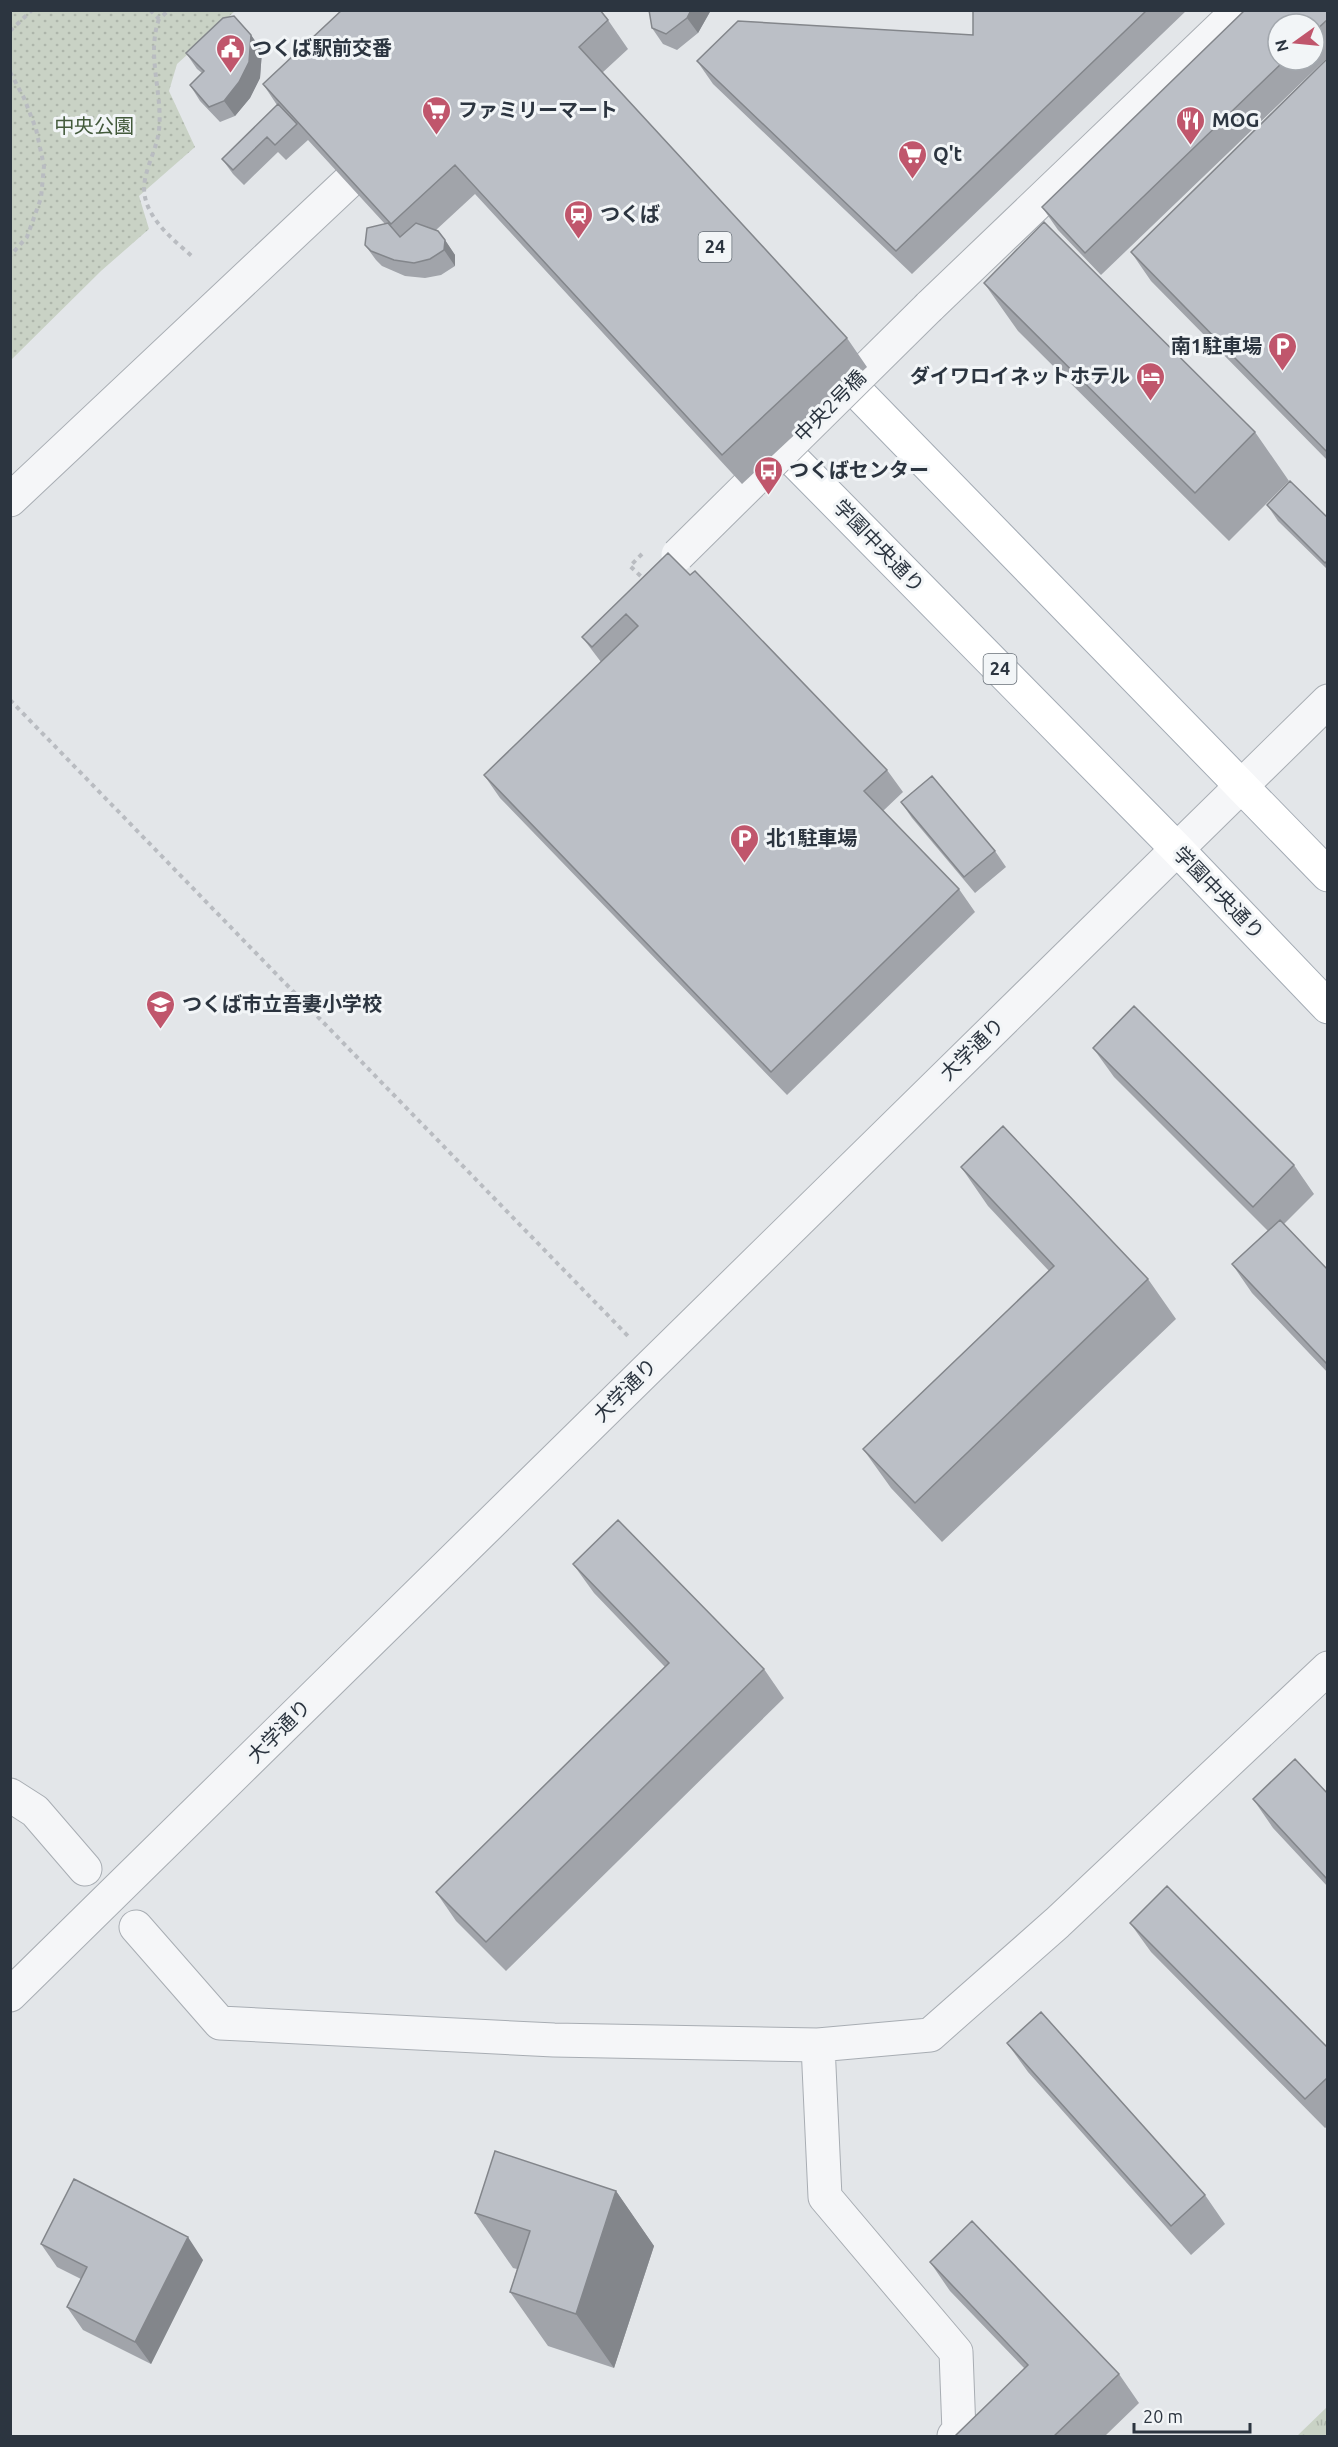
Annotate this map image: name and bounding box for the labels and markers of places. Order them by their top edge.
public building icon: つくば駅前交番 [215,32,247,74]
place label: つくば駅前交番 [252,36,392,59]
supermarket icon: ファミリーマート [421,94,453,136]
place label: ファミリーマート [458,98,618,121]
restaurant icon: MOG [1175,104,1207,146]
place label: MOG [1212,108,1259,131]
supermarket icon: Q't [896,138,928,180]
place label: Q't [933,142,963,165]
station icon: つくば [563,198,595,240]
place label: つくば [600,202,660,225]
parking icon: 南1駐車場 [1267,330,1299,372]
place label: 南1駐車場 [1171,334,1262,357]
hotel icon: ダイワロイネットホテル [1135,360,1167,402]
place label: ダイワロイネットホテル [910,364,1130,387]
bus stop icon: つくばセンター [752,454,784,496]
place label: つくばセンター [789,458,929,481]
parking icon: 北1駐車場 [729,822,761,864]
place label: 北1駐車場 [766,826,857,849]
school or university icon: つくば市立吾妻小学校 [145,988,177,1030]
place label: つくば市立吾妻小学校 [182,992,382,1015]

